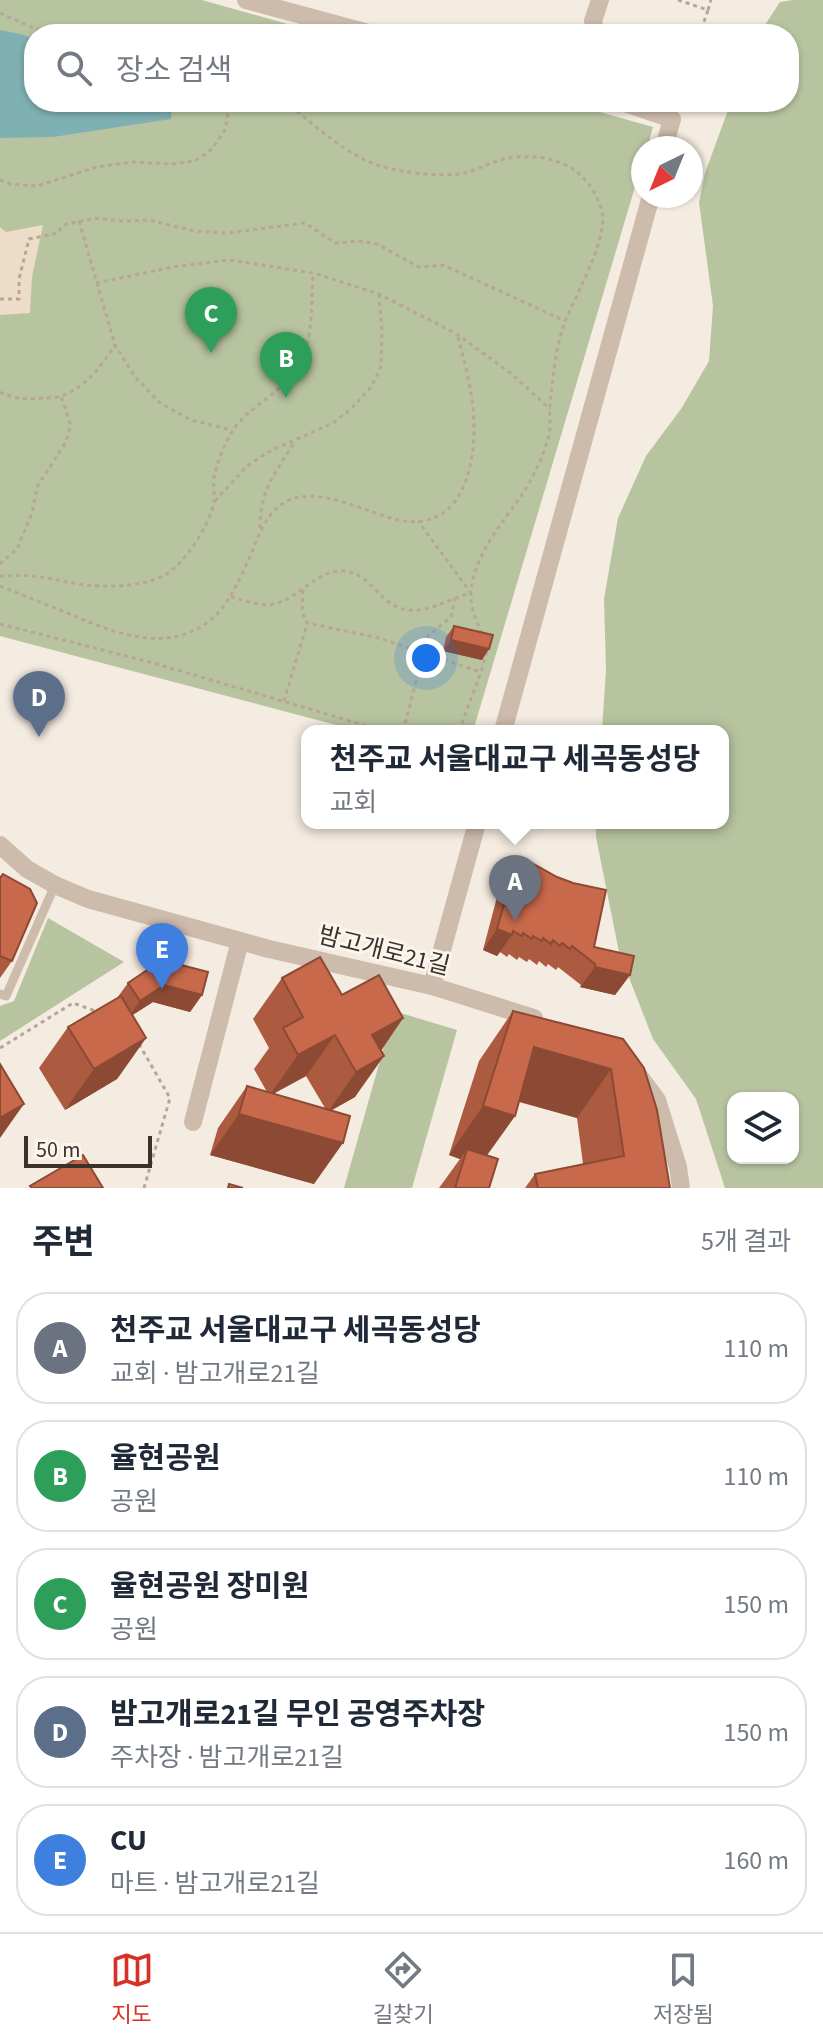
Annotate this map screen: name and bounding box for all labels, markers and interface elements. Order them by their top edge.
search box [24,24,799,112]
icon: search [52,46,96,90]
text: 장소 검색 [116,49,232,92]
north arrow [631,136,703,208]
pin: C [185,287,237,353]
pin: B [260,332,312,398]
your location [406,638,446,678]
pin: D [13,671,65,737]
popup [301,725,729,829]
text: 천주교 서울대교구 세곡동성당 [330,738,700,781]
text: 교회 [330,784,377,821]
pin: A [489,855,541,921]
street label: 밤고개로21길 [315,918,453,984]
pin: E [136,923,188,989]
map controls [727,1092,799,1164]
button: layers [727,1092,799,1164]
scale bar [24,1132,152,1168]
text: 50 m [36,1134,81,1166]
text: 주변 [32,1218,95,1267]
text: 5개 결과 [701,1223,791,1260]
text: 천주교 서울대교구 세곡동성당 [110,1309,481,1352]
text: A [53,1330,67,1367]
text: 110 m [723,1330,789,1367]
text: 교회 · 밤고개로21길 [110,1355,320,1392]
text: 율현공원 [110,1437,220,1480]
text: B [52,1458,68,1495]
text: 110 m [723,1458,789,1495]
text: 공원 [110,1483,158,1520]
text: 율현공원 장미원 [110,1565,309,1608]
text: C [52,1586,68,1623]
text: 150 m [723,1586,789,1623]
text: 공원 [110,1611,158,1648]
text: 밤고개로21길 무인 공영주차장 [110,1693,485,1736]
text: D [52,1714,68,1751]
text: 150 m [723,1714,789,1751]
text: 주차장 · 밤고개로21길 [110,1739,344,1776]
text: CU [110,1819,147,1862]
text: E [53,1842,67,1879]
text: 160 m [723,1842,789,1879]
text: 마트 · 밤고개로21길 [110,1865,320,1902]
tab: 지도 [110,1948,154,2031]
tab: 길찾기 [373,1948,433,2031]
tab: 저장됨 [653,1948,713,2031]

